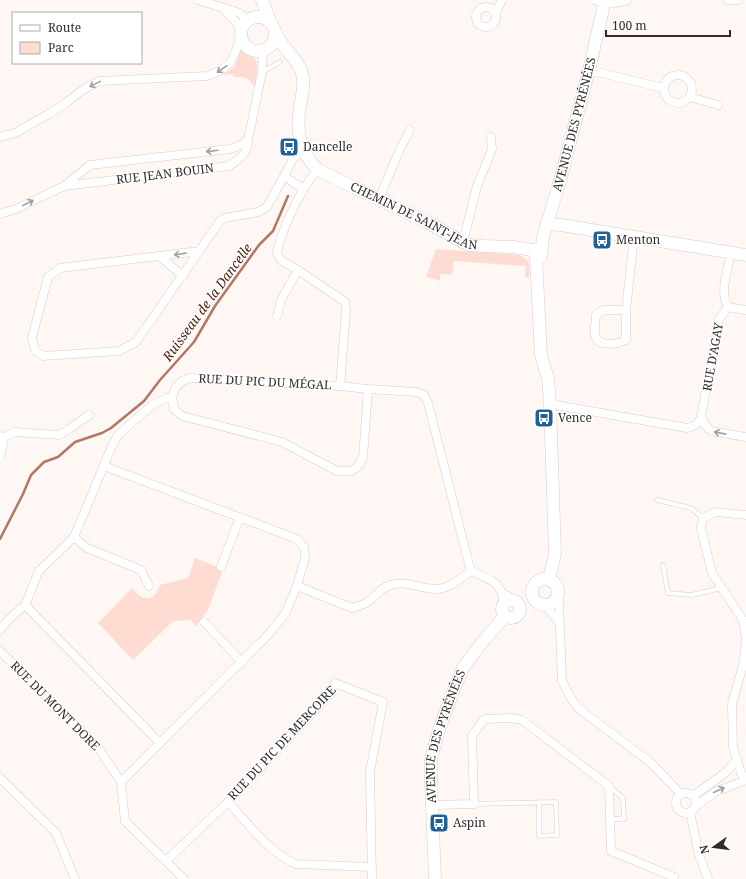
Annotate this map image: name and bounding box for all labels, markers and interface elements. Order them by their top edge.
legend [12,12,142,64]
scale bar [606,12,730,38]
text: 100 m [612,17,647,34]
text: Route [48,19,81,36]
text: Parc [48,39,74,56]
street label: AVENUE DES PYRÉNÉES [548,56,600,193]
one-way arrow [217,65,228,73]
one-way arrow [89,81,101,88]
bus stop icon: Dancelle [278,136,300,158]
place label: Dancelle [303,138,352,155]
one-way arrow [206,147,219,155]
street label: RUE JEAN BOUIN [115,159,215,188]
street label: CHEMIN DE SAINT-JEAN [348,178,478,254]
one-way arrow [22,199,34,206]
bus stop icon: Menton [591,229,613,251]
place label: Menton [616,231,661,248]
water label: Ruisseau de la Dancelle [158,239,256,365]
one-way arrow [174,250,187,258]
street label: RUE D'AGAY [698,321,727,392]
street label: RUE DU PIC DU MÉGAL [198,370,332,393]
bus stop icon: Vence [533,407,555,429]
place label: Vence [558,409,592,426]
one-way arrow [714,429,727,437]
street label: RUE DU MONT DORE [7,657,104,754]
street label: AVENUE DES PYRÉNÉES [421,667,469,804]
street label: RUE DU PIC DE MERCOIRE [224,682,339,804]
one-way arrow [713,786,725,793]
bus stop icon: Aspin [428,812,450,834]
place label: Aspin [453,814,486,831]
north arrow [694,827,734,867]
text: N [695,843,712,856]

